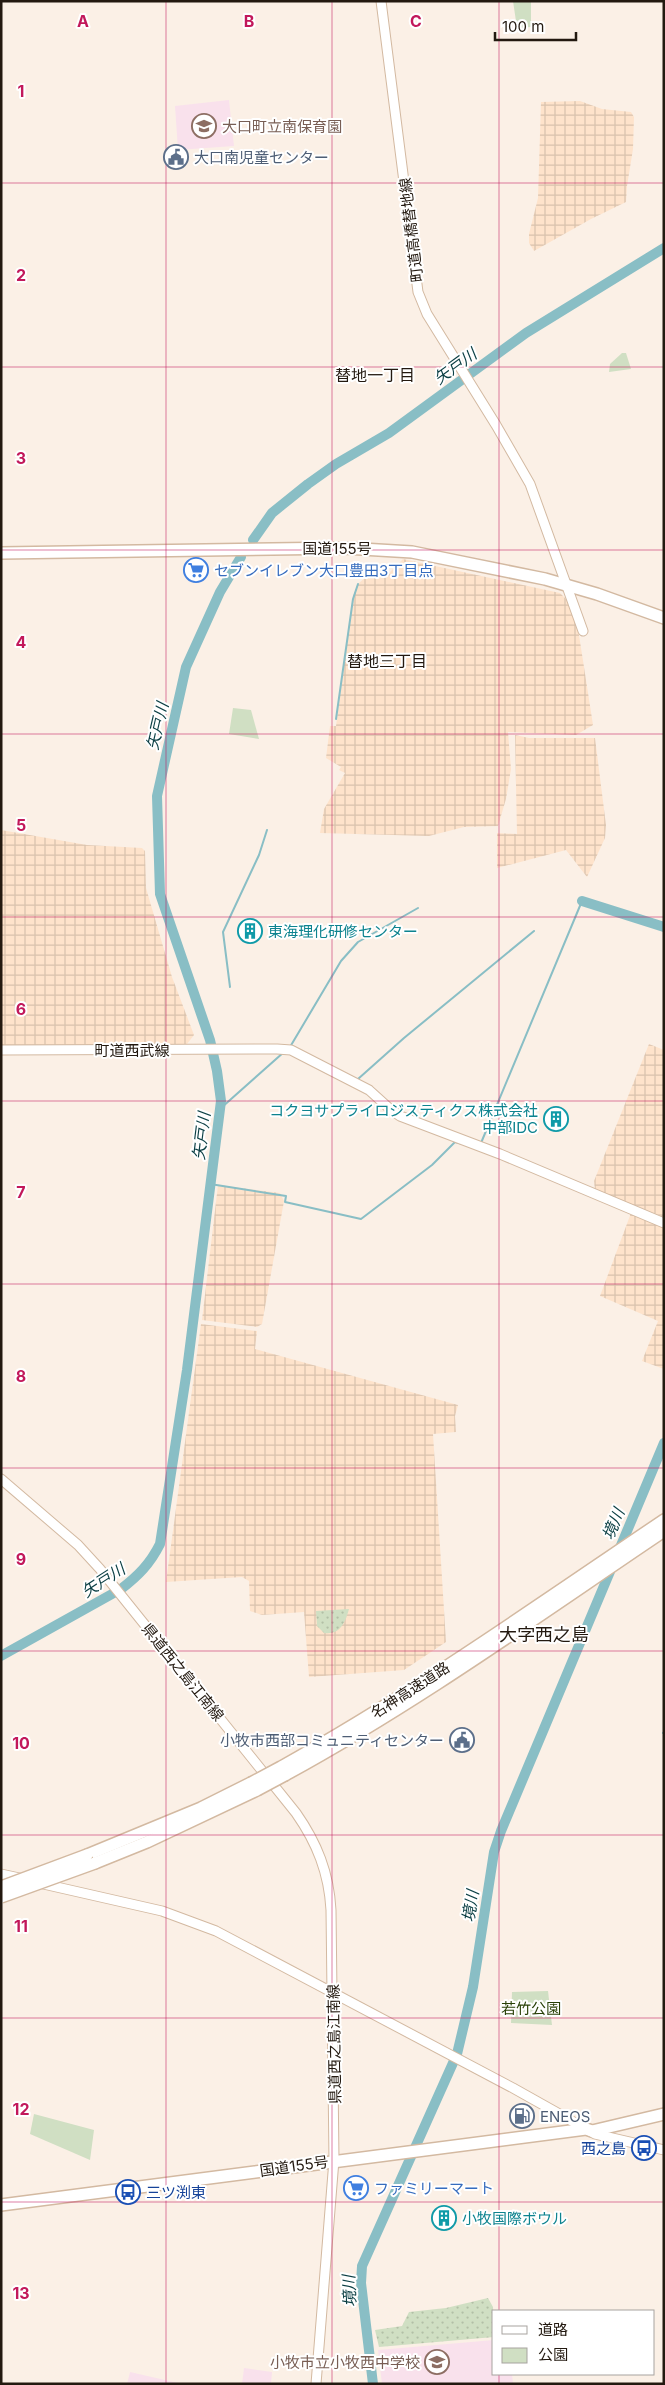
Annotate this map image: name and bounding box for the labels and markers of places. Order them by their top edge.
school or university icon: 大口町立南保育園 [191,113,217,139]
place label: 大口町立南保育園 [222,117,342,136]
public building icon: 大口南児童センター [163,144,189,170]
place label: 大口南児童センター [194,148,329,167]
supermarket icon: セブンイレブン大口豊田3丁目点 [183,557,209,583]
place label: セブンイレブン大口豊田3丁目点 [214,561,433,580]
building icon: 東海理化研修センター [237,918,263,944]
place label: 東海理化研修センター [268,922,418,941]
place label: コクヨサプライロジスティクス株式会社 中部IDC [269,1101,538,1137]
building icon: コクヨサプライロジスティクス株式会社 中部IDC [543,1106,569,1132]
public building icon: 小牧市西部コミュニティセンター [449,1727,475,1753]
place label: 小牧市西部コミュニティセンター [220,1731,444,1750]
fuel station icon: ENEOS [509,2103,535,2129]
place label: ENEOS [540,2107,590,2126]
bus stop icon: 西之島 [631,2135,657,2161]
place label: 西之島 [581,2139,626,2158]
supermarket icon: ファミリーマート [343,2175,369,2201]
bus stop icon: 三ツ渕東 [115,2179,141,2205]
place label: ファミリーマート [374,2179,494,2198]
place label: 三ツ渕東 [146,2183,206,2202]
building icon: 小牧国際ボウル [431,2205,457,2231]
place label: 小牧国際ボウル [462,2209,567,2228]
school or university icon: 小牧市立小牧西中学校 [424,2349,450,2375]
place label: 小牧市立小牧西中学校 [270,2353,420,2372]

